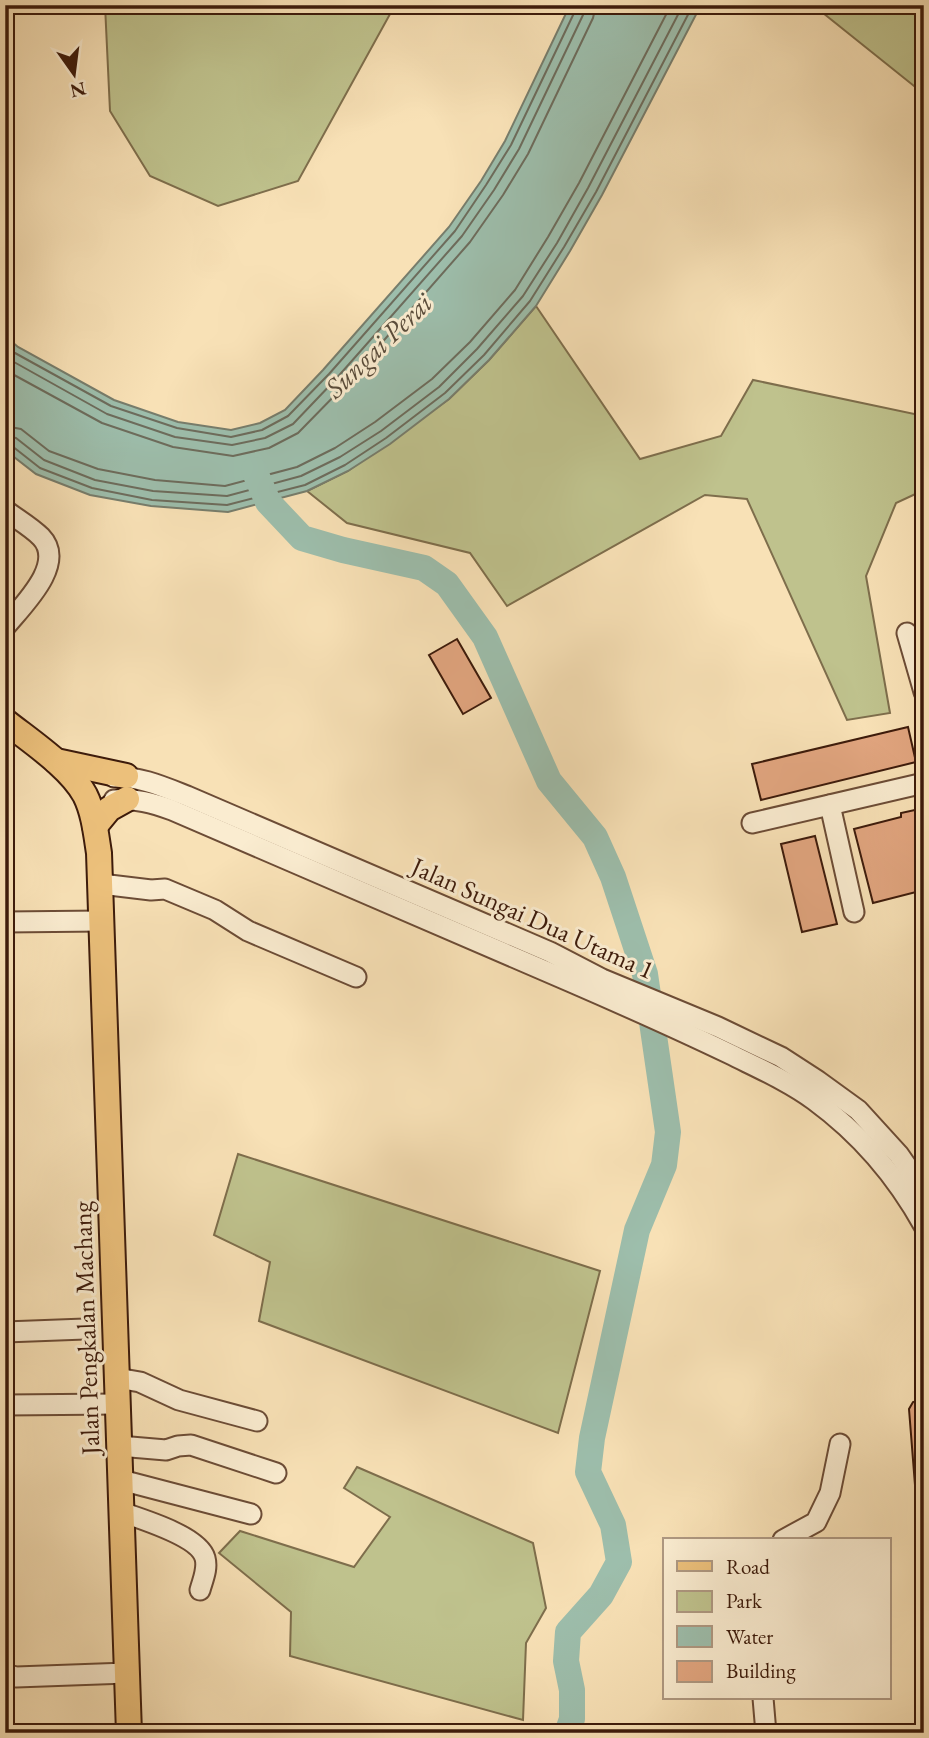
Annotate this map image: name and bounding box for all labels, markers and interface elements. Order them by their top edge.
north arrow [38,38,108,108]
text: N [67,76,88,104]
water label: Sungai Perai [316,284,441,406]
street label: Jalan Sungai Dua Utama 1 [404,848,660,987]
street label: Jalan Pengkalan Machang [65,1200,107,1457]
legend [663,1538,890,1700]
text: Road [726,1553,770,1580]
text: Park [726,1587,763,1614]
text: Water [726,1623,773,1650]
text: Building [726,1657,796,1684]

